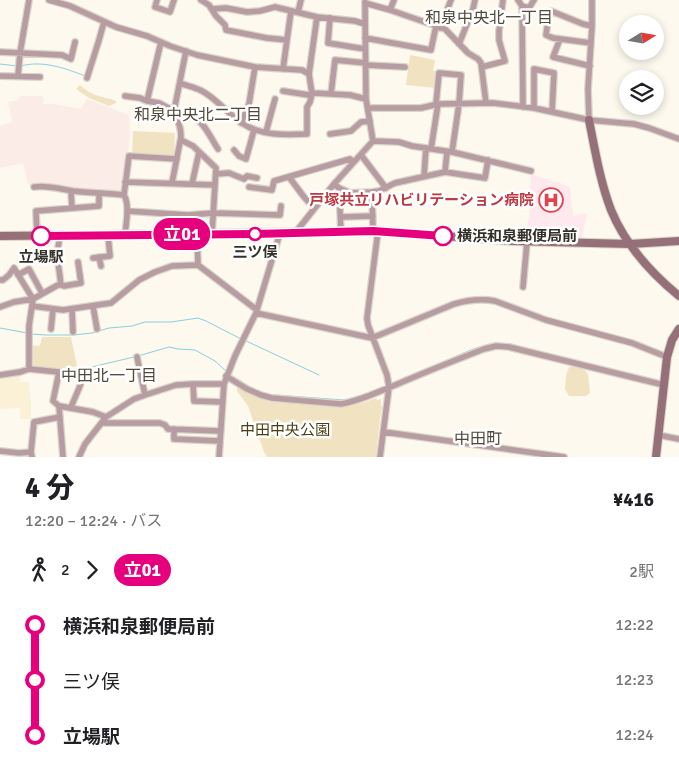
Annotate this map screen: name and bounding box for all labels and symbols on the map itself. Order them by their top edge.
district label: 和泉中央北一丁目 [425,8,553,28]
north arrow [619,15,664,60]
district label: 和泉中央北二丁目 [134,105,262,125]
hospital icon: 戸塚共立リハビリテーション病院 [538,187,564,213]
place label: 戸塚共立リハビリテーション病院 [309,191,534,209]
line badge: 立01 [153,218,211,250]
marker: 立場駅 [31,226,51,246]
marker: 横浜和泉郵便局前 [433,226,453,246]
marker: 三ツ俣 [248,227,262,241]
place label: 横浜和泉郵便局前 [457,227,577,245]
place label: 三ツ俣 [232,243,278,261]
place label: 立場駅 [18,248,64,266]
district label: 中田北一丁目 [61,366,157,386]
park label: 中田中央公園 [240,421,330,439]
district label: 中田町 [454,429,502,449]

